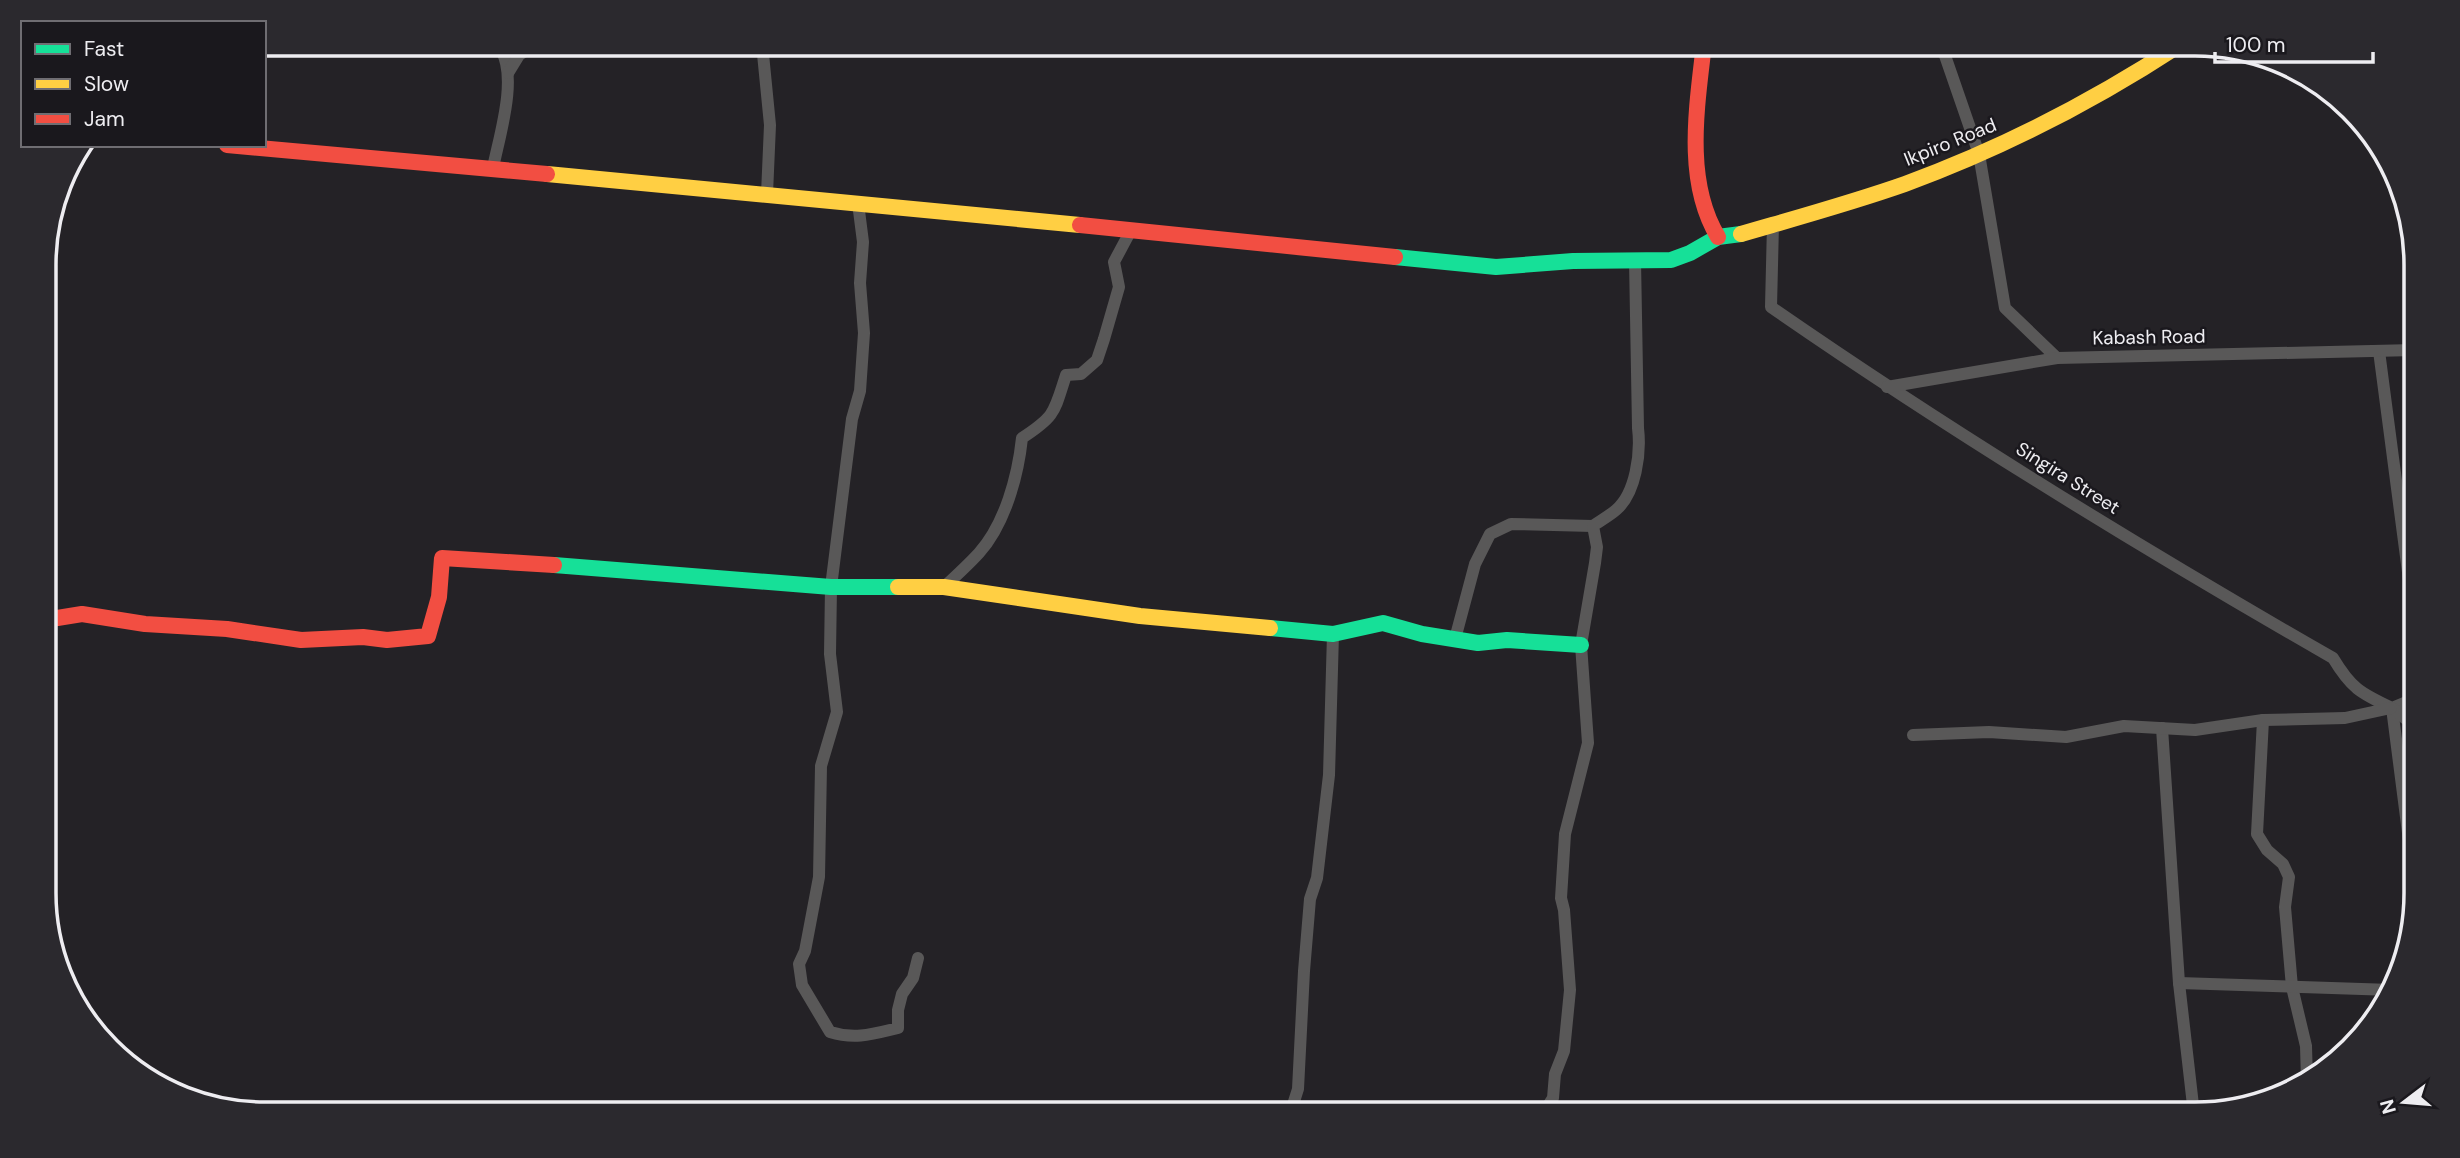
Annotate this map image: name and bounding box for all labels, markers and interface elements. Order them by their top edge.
legend [21,21,266,147]
scale bar [2215,21,2372,65]
text: 100 m [2226,31,2286,59]
text: Fast [84,35,124,63]
text: Slow [84,70,129,98]
text: Jam [84,105,125,133]
street label: Ikpiro Road [1900,112,2000,172]
street label: Kabash Road [2092,324,2206,350]
street label: Singira Street [2011,436,2125,520]
north arrow [2369,1067,2439,1137]
text: N [2374,1096,2402,1117]

